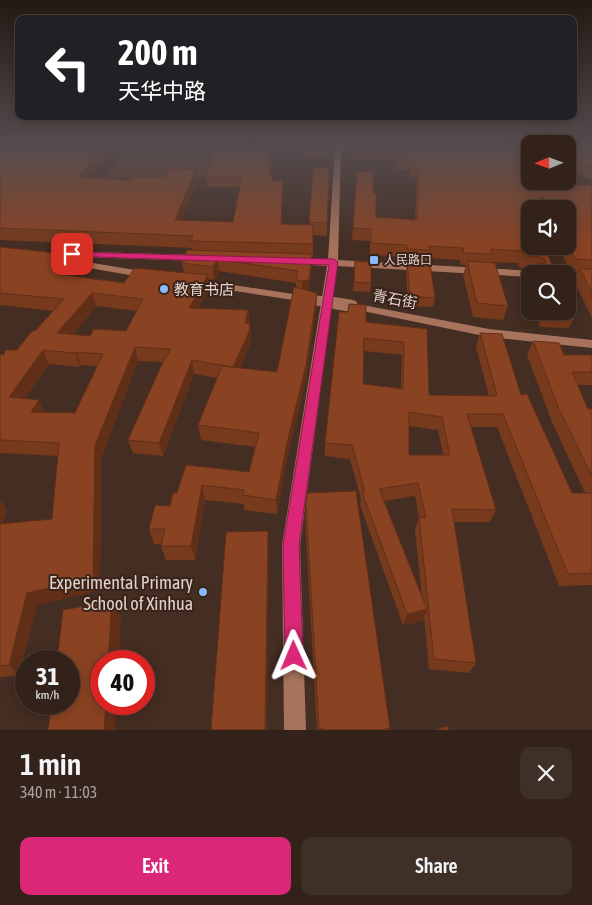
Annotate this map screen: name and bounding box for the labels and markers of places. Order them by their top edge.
pin [51,233,93,275]
place label: 人民路口 [384,253,432,267]
marker: 人民路口 [368,254,380,266]
place label: 教育书店 [174,281,234,298]
marker: 教育书店 [158,283,170,295]
place label: Experimental Primary School of Xinhua [49,572,193,614]
marker: Experimental Primary School of Xinhua [197,586,209,598]

